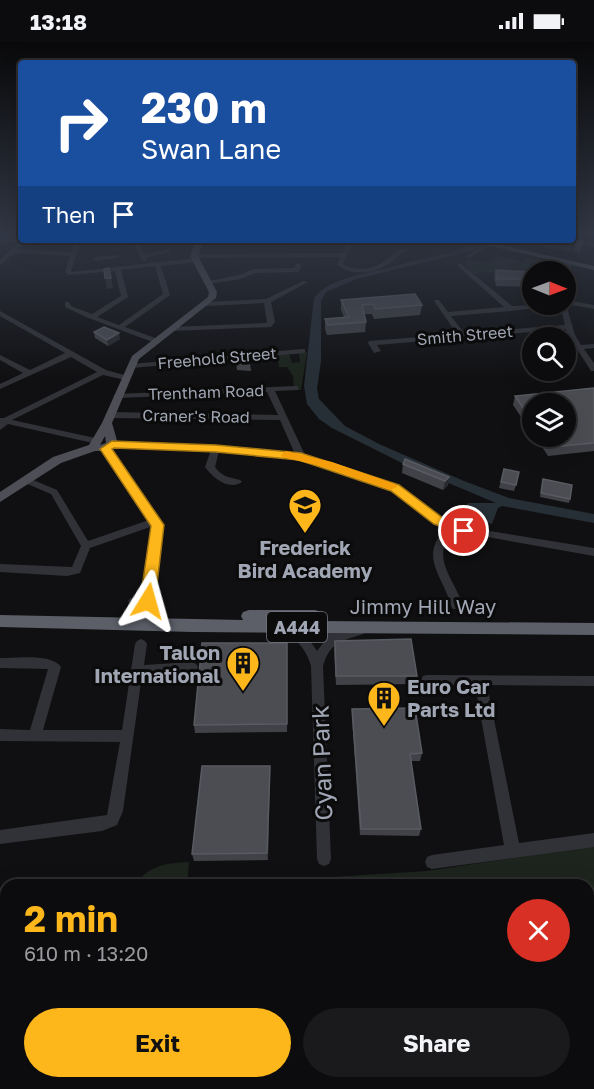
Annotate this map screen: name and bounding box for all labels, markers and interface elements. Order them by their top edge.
text: 13:18 [30,8,87,35]
text: 230 m [141,82,267,132]
icon: right [42,84,120,162]
text: Swan Lane [141,133,281,165]
icon: arrive [107,198,140,231]
text: Then [42,201,95,228]
north arrow [522,261,576,315]
map controls [522,261,576,447]
street label: Smith Street [416,321,514,349]
button: search [522,327,576,381]
street label: Freehold Street [156,343,278,373]
street label: Trentham Road [148,380,264,404]
button: layers [522,393,576,447]
street label: Craner's Road [142,405,250,427]
school or university icon: Frederick Bird Academy [287,487,323,534]
pin [438,505,489,556]
icon: arrive [447,514,480,547]
place label: Frederick Bird Academy [238,535,372,582]
position arrow [116,569,180,633]
street label: Jimmy Hill Way [350,594,496,618]
road number: A444 [267,612,327,642]
place label: Tallon International [94,640,220,687]
building icon: Tallon International [225,645,261,692]
place label: Euro Car Parts Ltd [407,674,495,721]
building icon: Euro Car Parts Ltd [366,680,402,727]
street label: Cyan Park [304,705,338,821]
text: 2 min [24,897,118,940]
button: close [507,899,570,962]
text: 610 m · 13:20 [24,941,148,965]
button: Exit [24,1008,291,1077]
button: Share [303,1008,570,1077]

